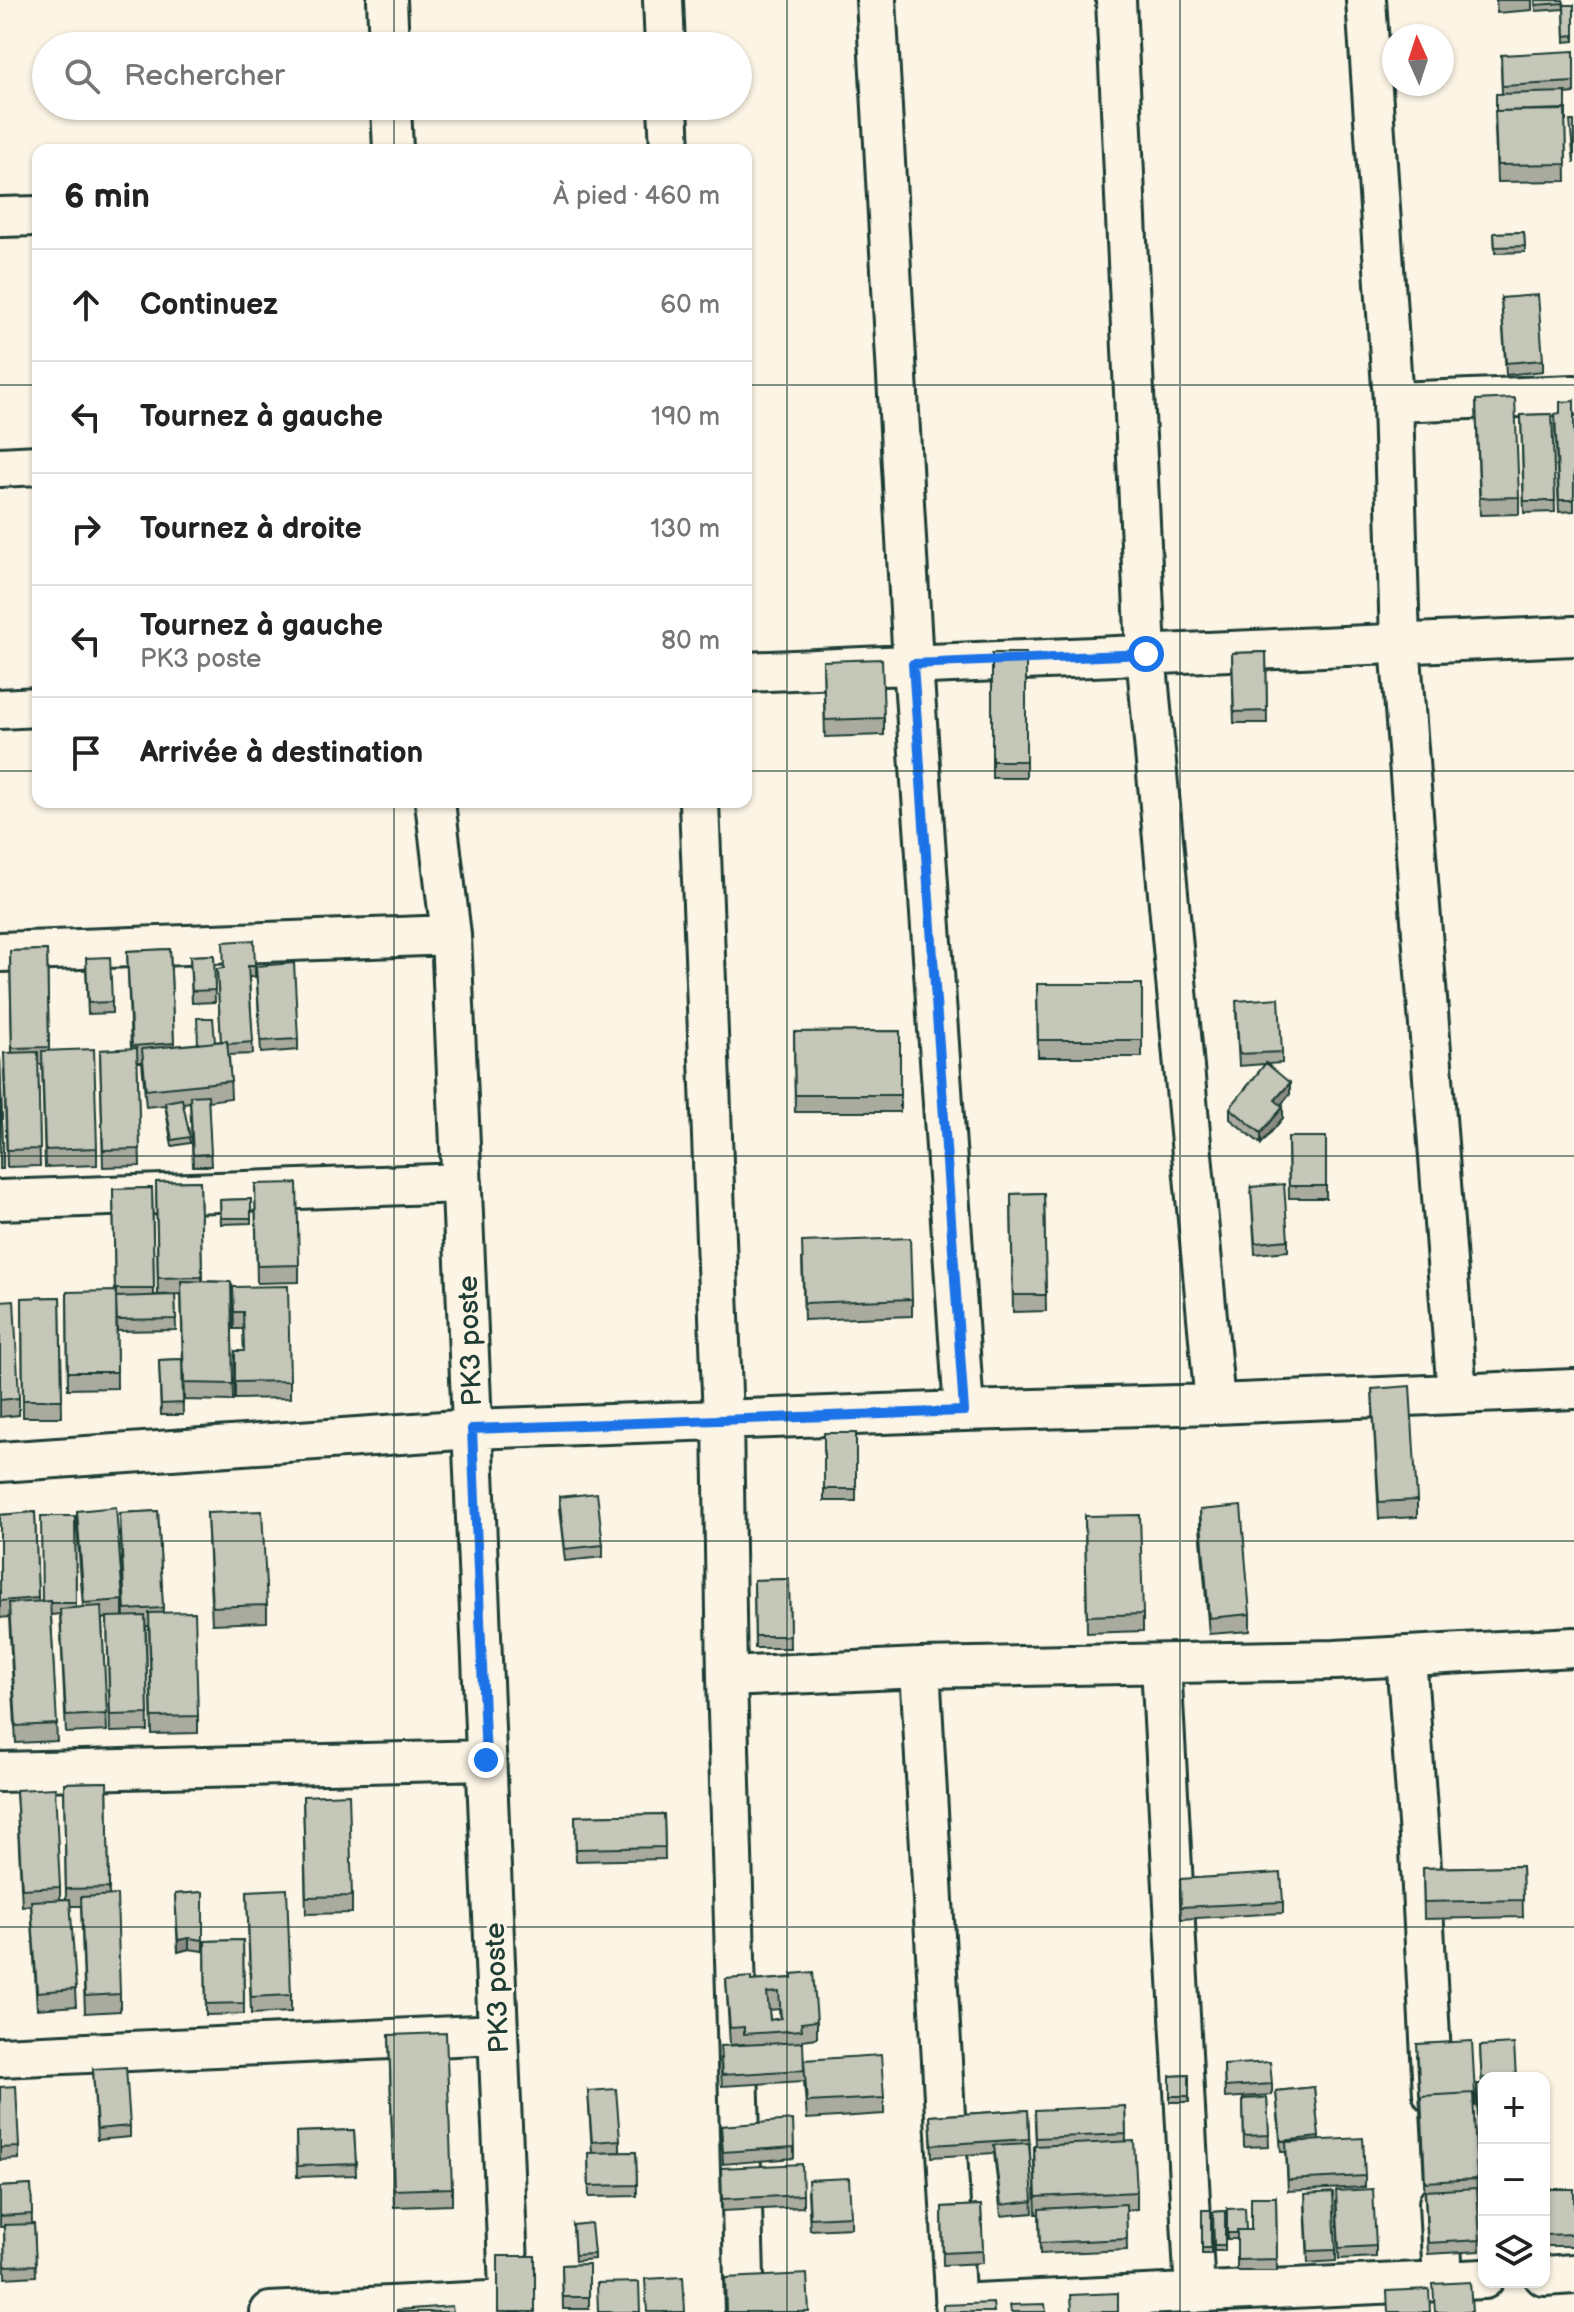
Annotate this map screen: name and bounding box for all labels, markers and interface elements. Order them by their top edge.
north arrow [1382,24,1454,96]
search box [32,32,752,120]
icon: search [60,54,104,98]
text: Rechercher [124,58,285,94]
text: 6 min [64,176,150,217]
text: À pied · 460 m [553,181,720,212]
icon: ahead [64,283,108,327]
text: Continuez [140,287,278,323]
text: 60 m [660,290,720,321]
icon: left [64,395,108,439]
text: Tournez à gauche [140,399,383,435]
text: 190 m [651,402,720,433]
icon: right [64,507,108,551]
text: Tournez à droite [140,511,362,547]
text: 130 m [650,514,720,545]
text: Tournez à gauche [140,608,383,644]
icon: left [64,619,108,663]
text: 80 m [661,626,720,657]
route start [1128,636,1164,672]
text: PK3 poste [140,644,261,675]
icon: arrive [64,731,108,775]
text: Arrivée à destination [140,735,423,771]
street label: PK3 poste [452,1275,489,1407]
route end [468,1742,504,1778]
street label: PK3 poste [479,1922,516,2054]
map controls [1478,2072,1550,2288]
button: + [1478,2072,1550,2144]
button: − [1478,2144,1550,2216]
button: layers [1478,2216,1550,2288]

